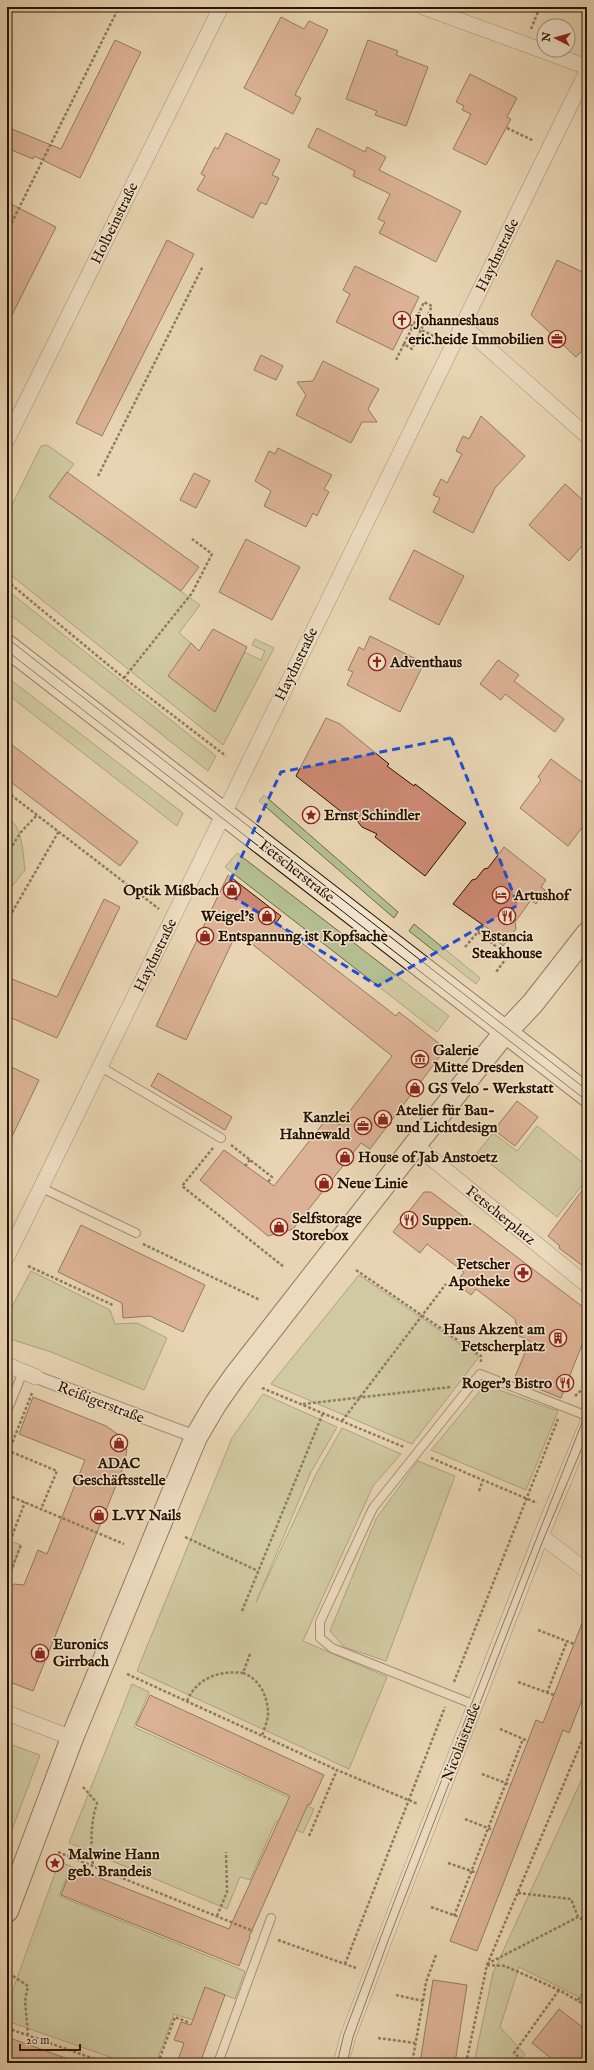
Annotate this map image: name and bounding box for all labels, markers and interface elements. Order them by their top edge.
north arrow [536,18,576,58]
text: N [539,31,555,44]
street label: Holbeinstraße [86,179,142,267]
street label: Haydnstraße [472,215,523,295]
church icon: Johanneshaus [392,310,412,330]
place label: Johanneshaus [413,311,500,330]
office icon: eric.heide Immobilien [547,329,567,349]
place label: eric.heide Immobilien [409,330,544,349]
street label: Haydnstraße [271,624,322,704]
church icon: Adventhaus [367,652,387,672]
place label: Adventhaus [389,653,463,672]
place icon: Ernst Schindler [301,805,321,825]
place label: Ernst Schindler [324,806,421,825]
street label: Fetscherstraße [255,836,338,907]
shop icon: Optik Mißbach [222,880,242,900]
place label: Optik Mißbach [123,881,220,900]
hotel icon: Artushof [491,885,511,905]
place label: Artushof [513,886,572,905]
shop icon: Weigel's [257,906,277,926]
restaurant icon: Estancia Steakhouse [497,906,517,926]
place label: Weigel's [200,907,255,926]
street label: Haydnstraße [130,915,181,995]
shop icon: Entspannung ist Kopfsache [195,926,215,946]
place label: Entspannung ist Kopfsache [218,927,388,946]
place label: Estancia Steakhouse [472,927,542,963]
place label: Galerie Mitte Dresden [433,1041,524,1077]
museum icon: Galerie Mitte Dresden [410,1049,430,1069]
shop icon: GS Velo - Werkstatt [405,1078,425,1098]
place label: GS Velo - Werkstatt [428,1079,554,1098]
place label: Atelier für Bau- und Lichtdesign [395,1101,497,1137]
place label: Kanzlei Hahnewald [279,1108,351,1144]
shop icon: Atelier für Bau- und Lichtdesign [373,1109,393,1129]
office icon: Kanzlei Hahnewald [353,1116,373,1136]
shop icon: House of Jab Anstoetz [335,1147,355,1167]
place label: House of Jab Anstoetz [358,1148,498,1167]
shop icon: Neue Linie [314,1173,334,1193]
place label: Neue Linie [336,1174,408,1193]
street label: Fetscherplatz [462,1181,539,1249]
place label: Selfstorage Storebox [292,1209,362,1245]
restaurant icon: Suppen. [399,1210,419,1230]
place label: Suppen. [422,1211,472,1230]
shop icon: Selfstorage Storebox [269,1217,289,1237]
place label: Fetscher Apotheke [448,1255,510,1291]
pharmacy icon: Fetscher Apotheke [513,1263,533,1283]
place label: Haus Akzent am Fetscherplatz [443,1320,545,1356]
building icon: Haus Akzent am Fetscherplatz [548,1328,568,1348]
restaurant icon: Roger's Bistro [555,1373,575,1393]
place label: Roger's Bistro [462,1374,552,1393]
street label: Reißigerstraße [55,1377,147,1428]
shop icon: ADAC Geschäftsstelle [109,1433,129,1453]
place label: ADAC Geschäftsstelle [72,1454,166,1490]
shop icon: L.VY Nails [89,1505,109,1525]
place label: L.VY Nails [112,1506,182,1525]
place label: Euronics Girrbach [53,1635,110,1671]
shop icon: Euronics Girrbach [30,1643,50,1663]
street label: Nicolaistraße [438,1700,485,1784]
place label: Malwine Hann geb. Brandeis [68,1845,160,1881]
place icon: Malwine Hann geb. Brandeis [45,1853,65,1873]
scale bar [20,2026,80,2052]
text: 20 m [26,2033,49,2048]

